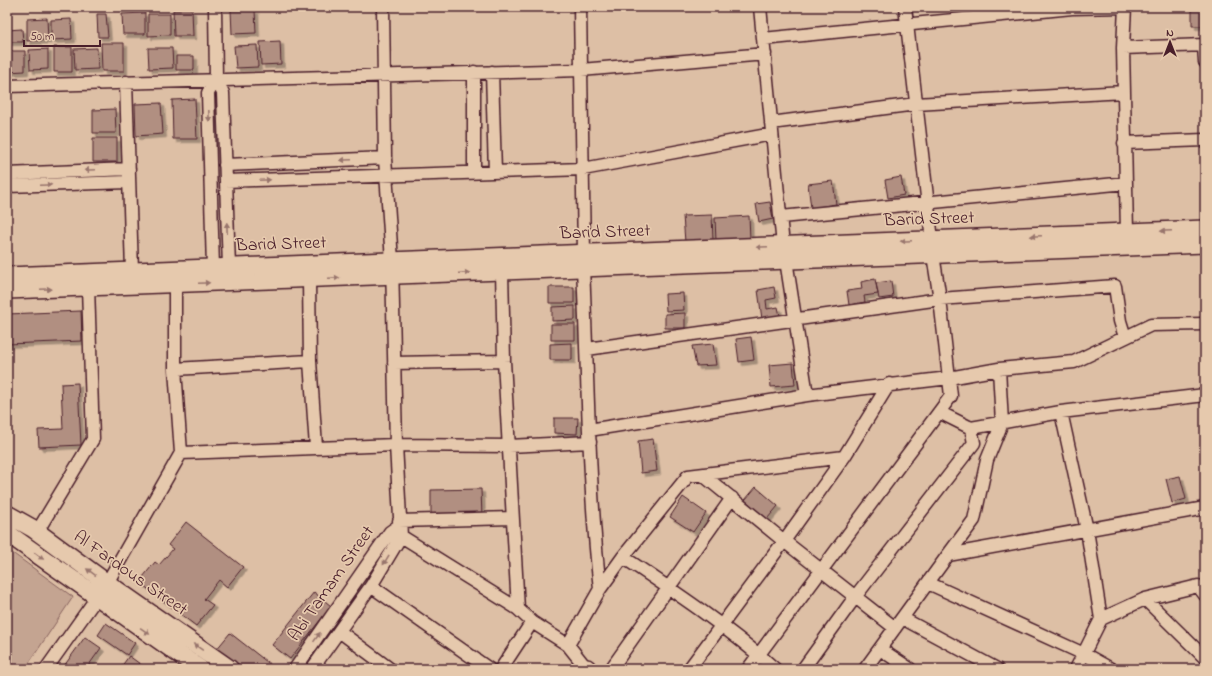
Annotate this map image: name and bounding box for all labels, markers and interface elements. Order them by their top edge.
scale bar [24,22,100,48]
north arrow [1150,22,1190,62]
text: N [1166,25,1174,41]
text: 50 m [30,28,54,46]
one-way arrow [206,110,212,123]
one-way arrow [339,157,352,163]
one-way arrow [84,167,96,174]
one-way arrow [259,177,272,183]
one-way arrow [40,181,52,188]
street label: Barid Street [882,205,975,235]
street label: Barid Street [558,218,651,248]
one-way arrow [224,221,230,234]
one-way arrow [1159,228,1172,234]
street label: Barid Street [234,230,327,260]
one-way arrow [1029,233,1042,239]
one-way arrow [899,238,912,244]
one-way arrow [756,243,768,250]
one-way arrow [458,269,470,276]
one-way arrow [328,274,340,281]
one-way arrow [198,279,210,286]
one-way arrow [40,285,52,292]
street label: Abi Tamam Street [282,521,382,647]
street label: Al Fardous Street [68,525,192,623]
one-way arrow [33,552,44,560]
one-way arrow [383,554,390,566]
one-way arrow [86,568,97,576]
one-way arrow [140,627,150,635]
one-way arrow [313,632,321,642]
one-way arrow [192,643,203,651]

